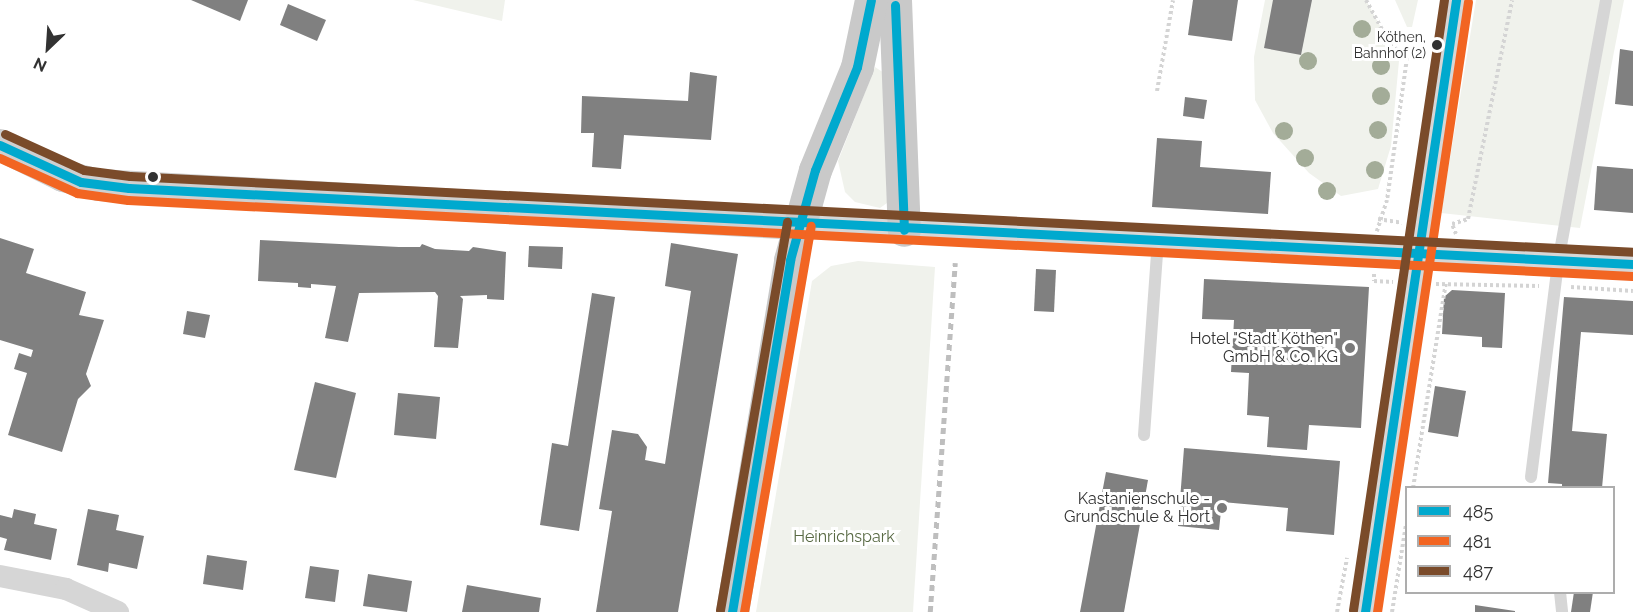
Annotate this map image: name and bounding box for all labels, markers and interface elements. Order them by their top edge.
north arrow [18,18,78,78]
place label: Köthen, Bahnhof (2) [1353,29,1426,62]
marker: Köthen, Bahnhof (2) [1431,39,1443,51]
text: N [31,54,50,76]
unlabelled marker [147,171,159,183]
place label: Hotel "Stadt Köthen" GmbH & Co. KG [1189,329,1338,367]
marker: Hotel "Stadt Köthen" GmbH & Co. KG [1343,341,1357,355]
legend [1405,486,1615,594]
place label: Kastanienschule - Grundschule & Hort [1064,489,1210,527]
marker: Kastanienschule - Grundschule & Hort [1215,501,1229,515]
text: 485 [1463,501,1493,522]
park label: Heinrichspark [793,527,895,547]
text: 481 [1463,531,1491,552]
text: 487 [1463,561,1493,582]

